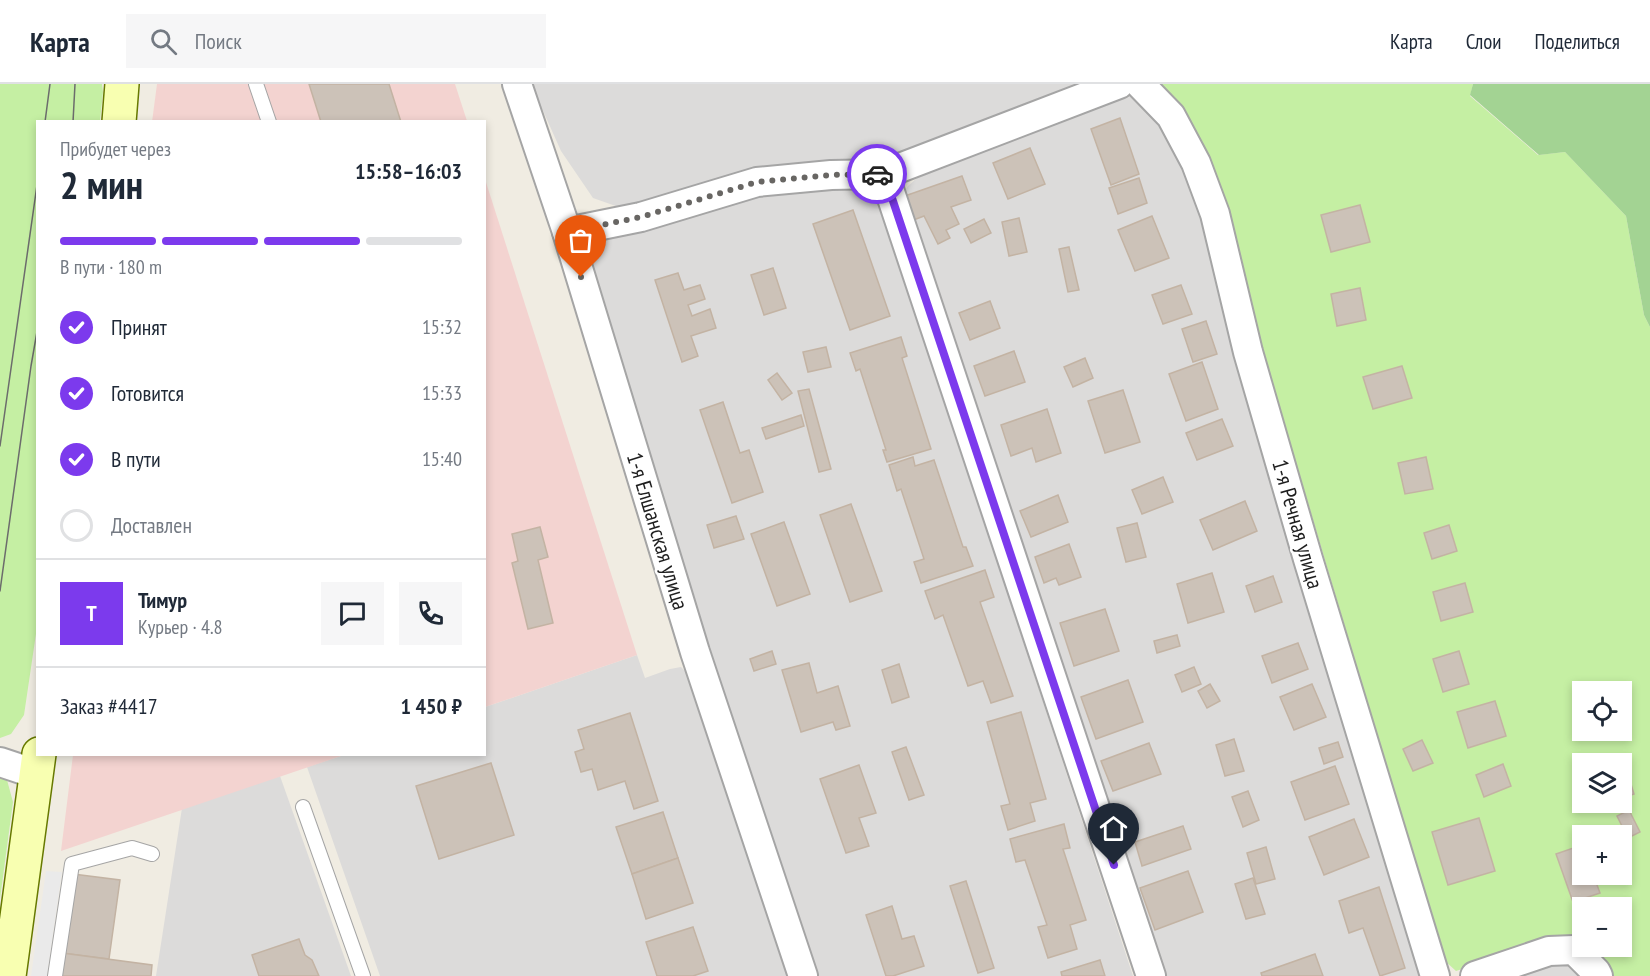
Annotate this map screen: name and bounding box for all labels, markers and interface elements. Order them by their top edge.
search box [126,14,546,68]
text: Карта [30,23,90,60]
icon: search [147,25,180,58]
text: Поиск [195,27,242,55]
text: Карта [1390,28,1433,55]
text: Слои [1466,28,1501,55]
text: Поделиться [1534,28,1620,55]
text: Прибудет через [60,136,171,162]
courier [847,144,907,204]
text: 15:58–16:03 [355,157,462,185]
icon: car [861,158,894,191]
text: 2 мин [60,159,143,210]
pin [555,215,606,277]
icon: bag [564,224,597,257]
text: В пути · 180 m [60,254,162,280]
icon: check [60,311,93,344]
text: Принят [111,313,167,341]
text: 15:32 [422,314,462,340]
icon: check [60,377,93,410]
text: Готовится [111,379,184,407]
text: 15:33 [422,380,462,406]
icon: check [60,443,93,476]
text: В пути [111,445,161,473]
text: 15:40 [422,446,462,472]
street label: 1-я Елшанская улица [621,449,695,613]
street label: 1-я Речная улица [1266,456,1330,592]
text: Доставлен [111,511,192,539]
button: chat [321,582,384,645]
button: phone [399,582,462,645]
text: Тимур [138,586,187,614]
text: Т [86,599,97,627]
text: Курьер · 4.8 [138,614,223,640]
map controls [1572,681,1632,957]
button: locate [1572,681,1632,741]
text: Заказ #4417 [60,692,158,720]
text: 1 450 ₽ [400,692,462,720]
button: layers [1572,753,1632,813]
pin [1088,803,1139,865]
icon: home [1097,812,1130,845]
button: + [1572,825,1632,885]
button: − [1572,897,1632,957]

